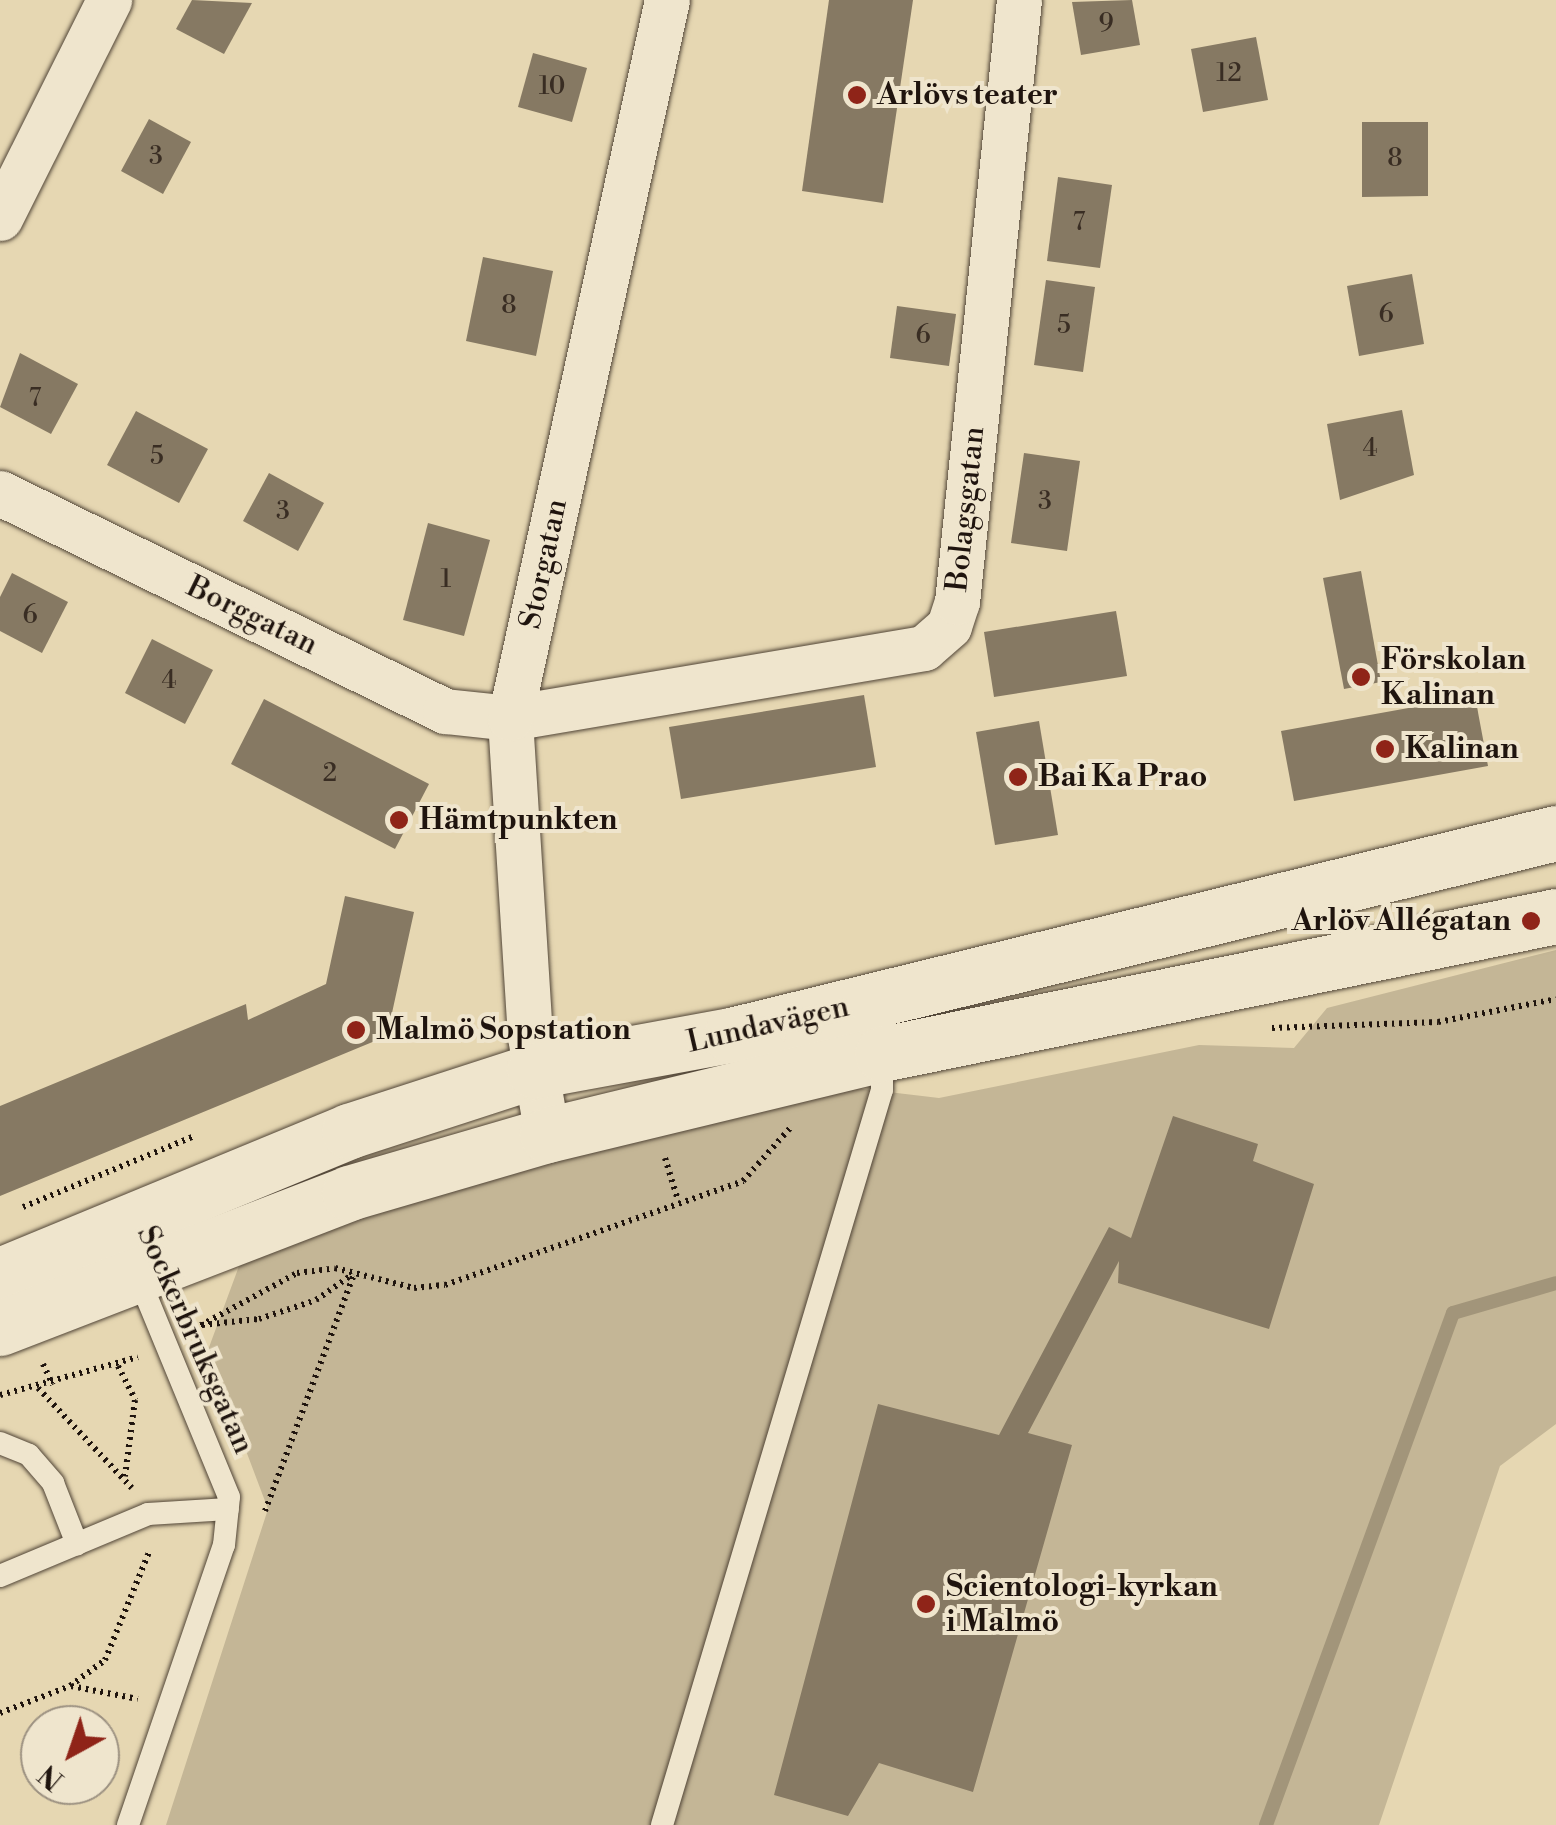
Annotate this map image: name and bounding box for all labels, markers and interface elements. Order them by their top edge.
house number: 9 [1098,9,1114,39]
house number: 12 [1216,59,1242,89]
house number: 10 [539,72,565,102]
place label: Arlövs teater [877,77,1058,113]
marker: Arlövs teater [846,84,868,106]
house number: 3 [149,142,163,172]
house number: 8 [1387,144,1403,174]
house number: 7 [1073,208,1085,238]
house number: 8 [501,291,517,321]
house number: 6 [1378,300,1394,330]
house number: 5 [1057,311,1071,341]
house number: 6 [915,321,931,351]
house number: 7 [29,384,41,414]
street label: Bolagsgatan [939,425,993,593]
house number: 4 [1363,434,1377,464]
house number: 5 [150,442,164,472]
house number: 3 [1038,487,1052,517]
street label: Storgatan [513,496,575,632]
house number: 3 [276,497,290,527]
house number: 1 [441,565,451,595]
street label: Borggatan [181,569,323,663]
house number: 6 [22,601,38,631]
place label: Förskolan Kalinan [1381,642,1526,712]
house number: 4 [162,666,176,696]
marker: Förskolan Kalinan [1350,666,1372,688]
place label: Kalinan [1405,731,1519,767]
marker: Kalinan [1374,738,1396,760]
house number: 2 [323,759,337,789]
place label: Bai Ka Prao [1038,759,1207,795]
marker: Bai Ka Prao [1007,766,1029,788]
place label: Hämtpunkten [419,802,617,838]
marker: Hämtpunkten [388,809,410,831]
place label: Arlöv Allégatan [1291,903,1511,939]
marker: Arlöv Allégatan [1520,910,1542,932]
street label: Lundavägen [684,989,852,1061]
place label: Malmö Sopstation [376,1012,631,1048]
marker: Malmö Sopstation [345,1019,367,1041]
street label: Sockerbruksgatan [129,1221,261,1459]
place label: Scientologi-kyrkan i Malmö [946,1569,1218,1640]
marker: Scientologi-kyrkan i Malmö [915,1593,937,1615]
north arrow [20,1705,120,1805]
text: N [32,1756,71,1797]

